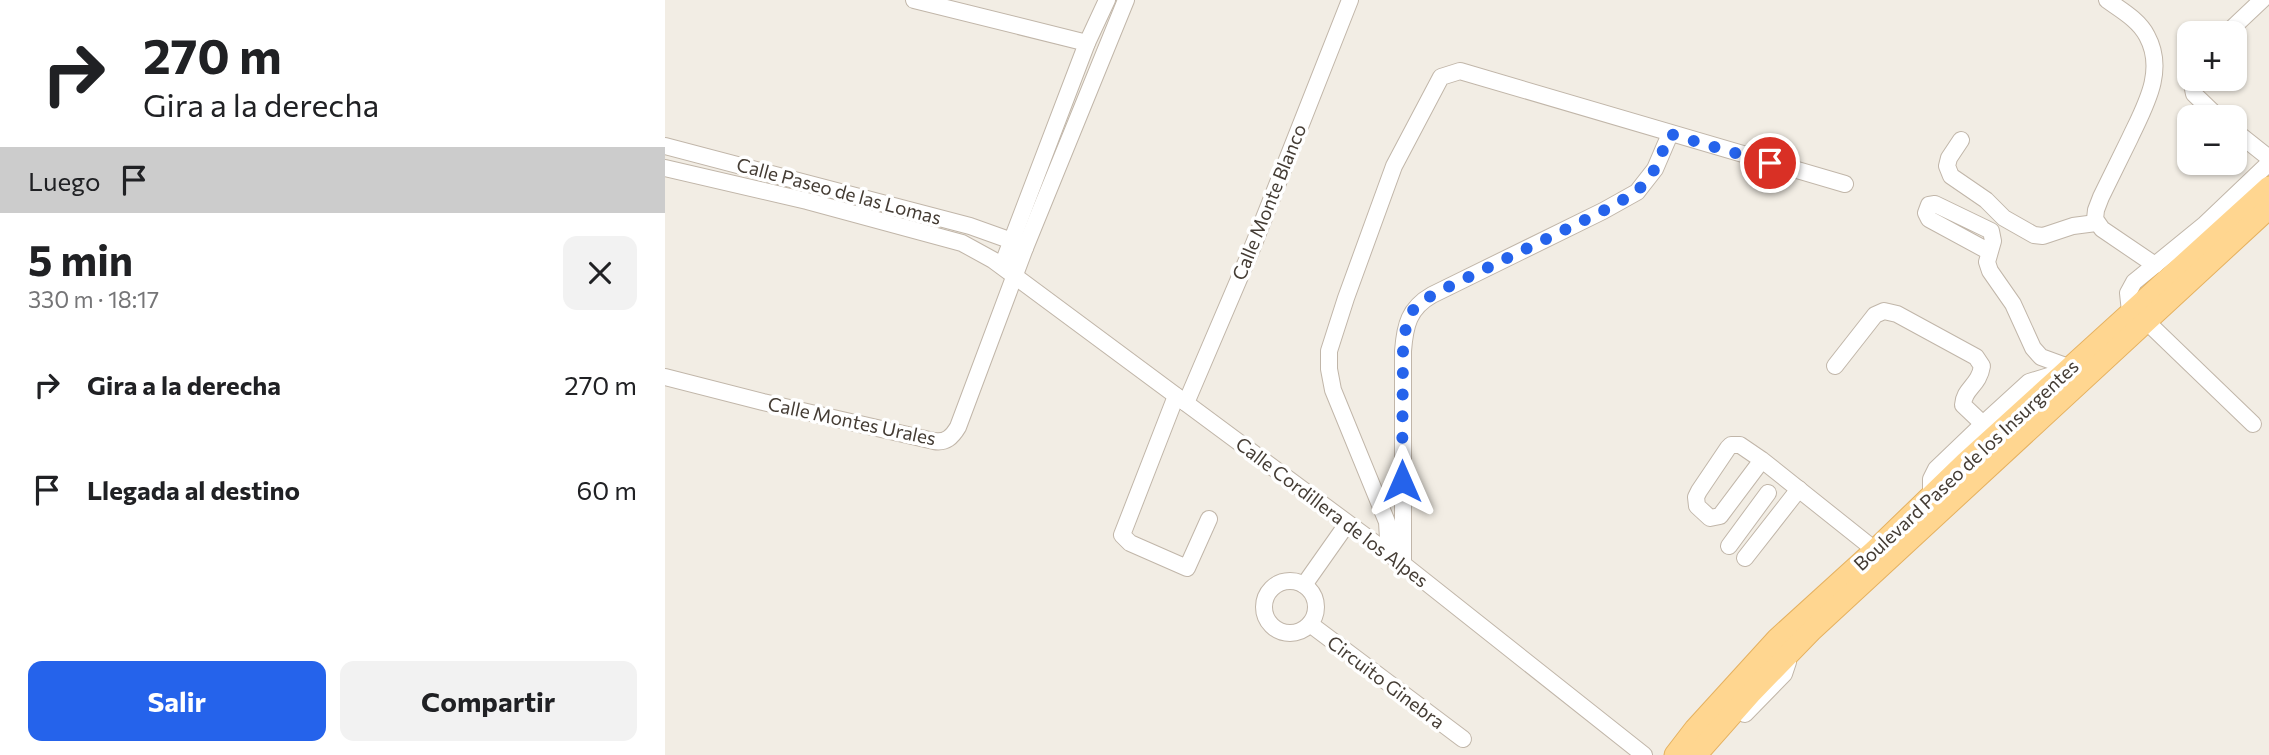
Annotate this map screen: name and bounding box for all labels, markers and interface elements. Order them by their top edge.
map controls [2177,21,2247,175]
button: + [2177,21,2247,91]
text: 270 m [143,24,282,84]
icon: right [28,28,119,119]
text: Gira a la derecha [143,84,379,124]
button: − [2177,105,2247,175]
street label: Calle Monte Blanco [1227,120,1310,283]
pin [1740,133,1800,193]
icon: arrive [1751,144,1789,182]
street label: Calle Paseo de las Lomas [734,152,944,229]
icon: arrive [115,161,153,199]
text: Luego [28,165,101,196]
text: 5 min [28,233,133,285]
button: close [563,236,637,310]
text: 330 m · 18:17 [28,285,159,313]
street label: Boulevard Paseo de los Insurgentes [1848,354,2083,575]
icon: right [28,366,66,404]
text: Gira a la derecha [87,369,281,400]
text: 270 m [564,369,637,400]
street label: Calle Montes Urales [766,391,938,450]
street label: Calle Cordillera de los Alpes [1231,432,1433,592]
position arrow [1365,444,1439,518]
icon: arrive [28,471,66,509]
text: Llegada al destino [87,474,300,505]
text: 60 m [577,474,637,505]
street label: Circuito Ginebra [1323,630,1450,733]
button: Salir [28,661,326,741]
button: Compartir [340,661,637,741]

